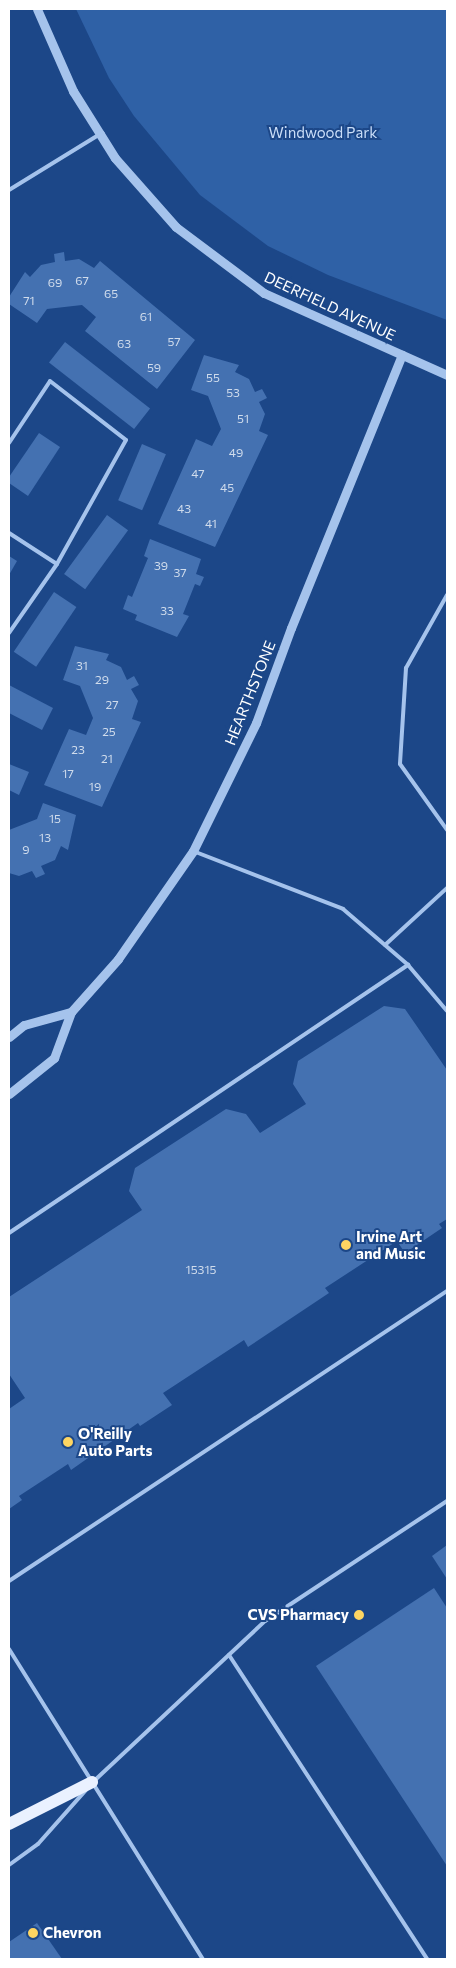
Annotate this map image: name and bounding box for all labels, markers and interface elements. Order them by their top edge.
park label: Windwood Park [269,124,377,142]
street label: DEERFIELD AVENUE [262,268,398,344]
house number: 67 [75,274,89,288]
house number: 69 [48,276,62,290]
house number: 65 [104,287,118,301]
house number: 71 [23,294,35,308]
house number: 61 [140,310,152,324]
house number: 57 [167,335,181,349]
house number: 63 [117,337,131,351]
house number: 59 [147,361,161,375]
house number: 55 [206,371,220,385]
house number: 53 [226,386,240,400]
house number: 51 [237,412,249,426]
house number: 49 [229,446,243,460]
house number: 47 [191,467,205,481]
house number: 45 [220,481,234,495]
house number: 43 [177,502,191,516]
house number: 41 [205,517,217,531]
house number: 39 [154,559,168,573]
house number: 37 [173,566,187,580]
house number: 33 [160,604,174,618]
street label: HEARTHSTONE [221,638,279,748]
house number: 31 [76,659,88,673]
house number: 29 [95,673,109,687]
house number: 27 [106,698,118,712]
house number: 25 [102,725,116,739]
house number: 23 [71,743,85,757]
house number: 21 [101,752,113,766]
house number: 17 [62,767,74,781]
house number: 19 [89,780,101,794]
house number: 15 [49,812,61,826]
house number: 13 [39,831,51,845]
house number: 9 [22,843,30,857]
place label: Irvine Art and Music [356,1227,426,1262]
marker: Irvine Art and Music [340,1239,352,1251]
house number: 15315 [186,1263,216,1277]
place label: O'Reilly Auto Parts [78,1424,152,1459]
marker: O'Reilly Auto Parts [62,1436,74,1448]
place label: CVS Pharmacy [248,1606,349,1624]
marker: CVS Pharmacy [353,1609,365,1621]
place label: Chevron [43,1924,101,1942]
marker: Chevron [27,1927,39,1939]

